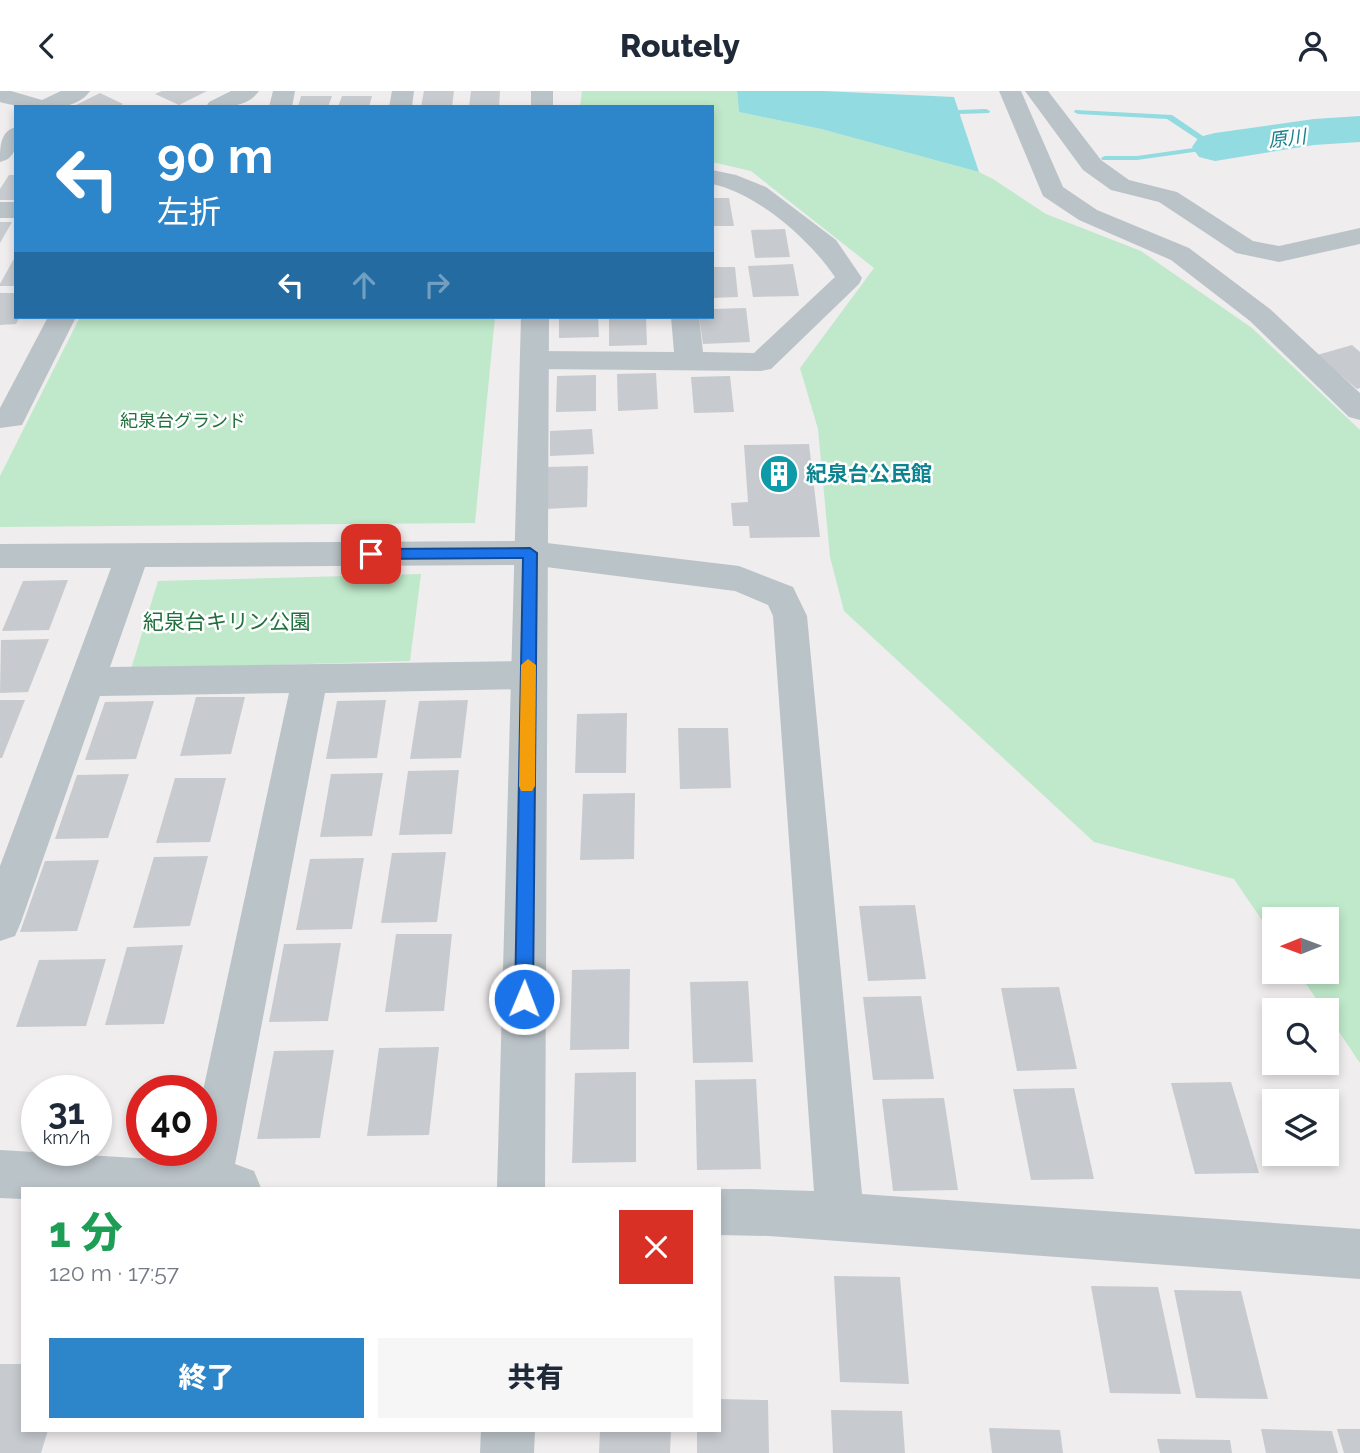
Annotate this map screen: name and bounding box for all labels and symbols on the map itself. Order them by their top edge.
water label: 原川 [1267,125,1309,151]
park label: 紀泉台グランド [120,410,246,431]
building icon: 紀泉台公民館 [758,453,800,495]
place label: 紀泉台公民館 [806,461,932,486]
pin [341,524,401,584]
park label: 紀泉台キリン公園 [143,609,311,634]
north arrow [1262,907,1339,983]
position arrow [487,962,561,1036]
speed limit sign: 40 [126,1075,217,1166]

